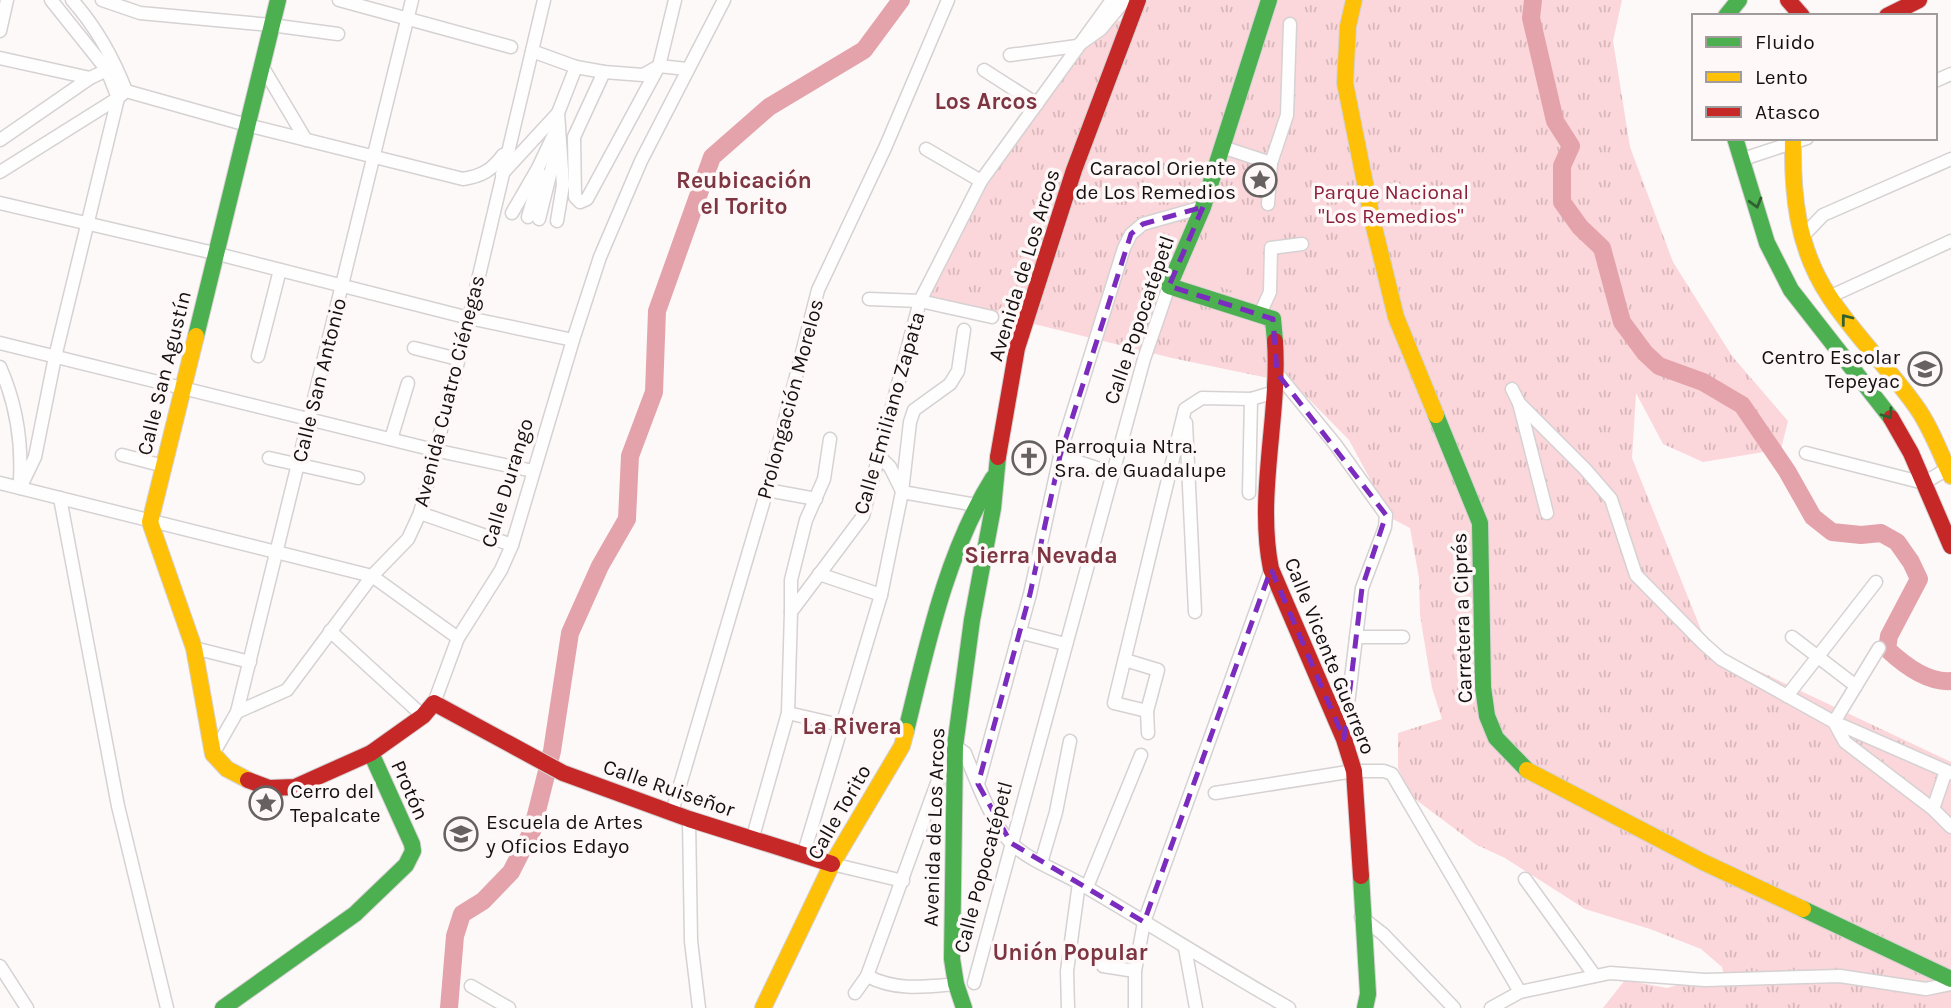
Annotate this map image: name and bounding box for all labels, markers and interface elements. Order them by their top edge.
legend [1692,14,1937,140]
text: Fluido [1755,30,1815,54]
text: Lento [1755,65,1808,89]
district label: Los Arcos [934,88,1038,115]
text: Atasco [1755,100,1820,124]
place label: Caracol Oriente de Los Remedios [1075,156,1236,204]
place icon: Caracol Oriente de Los Remedios [1241,161,1279,199]
street label: Avenida de Los Arcos [983,166,1065,364]
district label: Reubicación el Torito [676,167,812,220]
park label: Parque Nacional "Los Remedios" [1313,180,1469,228]
one-way arrow [1747,197,1762,209]
street label: Calle Popocatépetl [1099,233,1179,407]
street label: Avenida Cuatro Ciénegas [409,273,489,509]
street label: Calle San Agustín [132,288,196,458]
street label: Calle San Antonio [287,295,351,465]
street label: Prolongación Morelos [752,296,828,502]
street label: Calle Emiliano Zapata [849,309,929,517]
one-way arrow [1841,314,1854,326]
place label: Centro Escolar Tepeyac [1762,345,1900,393]
school or university icon: Centro Escolar Tepeyac [1906,350,1944,388]
one-way arrow [1880,406,1893,419]
street label: Calle Durango [476,416,538,550]
place label: Parroquia Ntra. Sra. de Guadalupe [1054,434,1226,482]
church icon: Parroquia Ntra. Sra. de Guadalupe [1010,439,1048,477]
street label: Carretera a Ciprés [1447,532,1477,704]
district label: Sierra Nevada [964,542,1118,569]
street label: Calle Vicente Guerrero [1280,554,1380,758]
district label: La Rivera [802,713,902,740]
street label: Avenida de Los Arcos [919,727,949,927]
street label: Calle Ruiseñor [600,754,738,822]
street label: Protón [386,756,434,824]
street label: Calle Torito [802,760,876,864]
place label: Cerro del Tepalcate [290,779,381,827]
street label: Calle Popocatépetl [949,779,1017,955]
place icon: Cerro del Tepalcate [247,784,285,822]
place label: Escuela de Artes y Oficios Edayo [485,810,643,858]
school or university icon: Escuela de Artes y Oficios Edayo [442,815,480,853]
district label: Unión Popular [992,939,1148,966]

